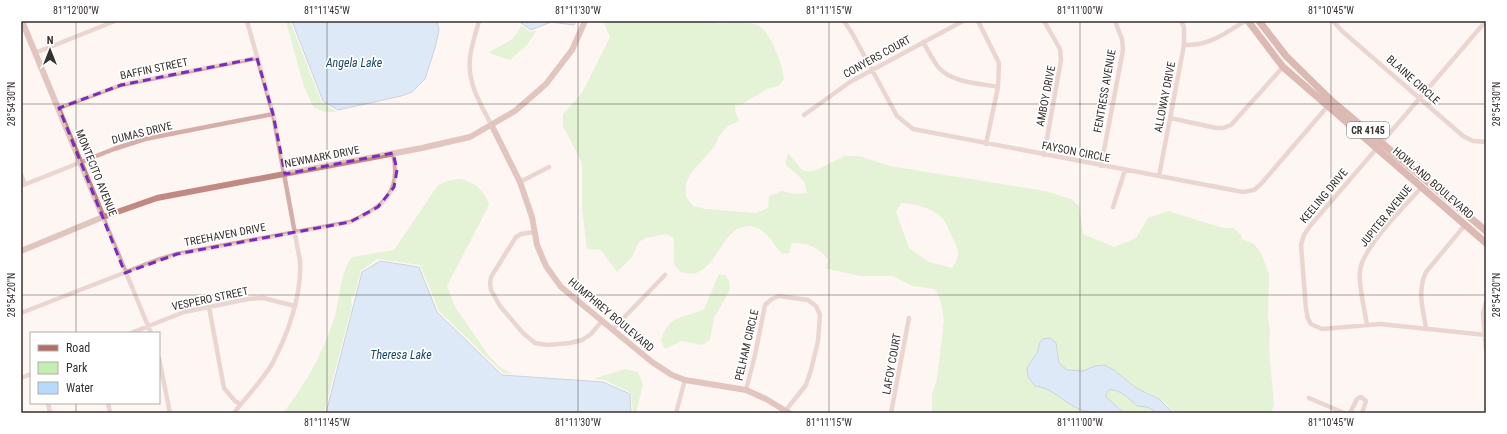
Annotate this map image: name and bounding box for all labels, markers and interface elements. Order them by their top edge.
text: 81°12'00"W [53,5,99,16]
text: 81°11'45"W [304,5,350,16]
text: 81°11'30"W [555,5,601,16]
text: 81°11'15"W [806,5,852,16]
text: 81°11'00"W [1057,5,1103,16]
text: 81°10'45"W [1308,5,1354,16]
north arrow [30,30,70,70]
street label: CONYERS COURT [841,33,913,81]
text: N [47,34,54,47]
street label: FENTRESS AVENUE [1091,48,1119,134]
street label: BLAINE CIRCLE [1384,53,1443,108]
street label: BAFFIN STREET [119,55,189,83]
water label: Angela Lake [325,56,383,70]
street label: ALLOWAY DRIVE [1152,60,1178,134]
street label: AMBOY DRIVE [1034,64,1058,128]
text: 28°54'30"N [6,82,17,126]
text: 28°54'30"N [1491,82,1502,126]
street label: DUMAS DRIVE [110,119,174,147]
road number: CR 4145 [1347,122,1389,138]
street label: MONTECITO AVENUE [73,128,120,219]
street label: FAYSON CIRCLE [1041,139,1112,165]
street label: NEWMARK DRIVE [283,143,361,171]
street label: HOWLAND BOULEVARD [1390,144,1476,222]
street label: KEELING DRIVE [1297,166,1351,226]
street label: JUPITER AVENUE [1357,182,1415,250]
street label: TREEHAVEN DRIVE [183,221,267,249]
text: 28°54'20"N [6,273,17,317]
text: 28°54'20"N [1491,273,1502,317]
street label: HUMPHREY BOULEVARD [566,275,656,355]
street label: VESPERO STREET [171,284,250,313]
street label: PELHAM CIRCLE [732,308,762,382]
legend [30,332,160,404]
street label: LAFOY COURT [880,332,904,396]
text: Road [66,341,90,355]
water label: Theresa Lake [370,348,432,362]
text: Park [66,361,88,375]
text: Water [66,381,94,395]
text: 81°11'45"W [304,417,350,428]
text: 81°11'30"W [555,417,601,428]
text: 81°11'15"W [806,417,852,428]
text: 81°11'00"W [1057,417,1103,428]
text: 81°10'45"W [1308,417,1354,428]

